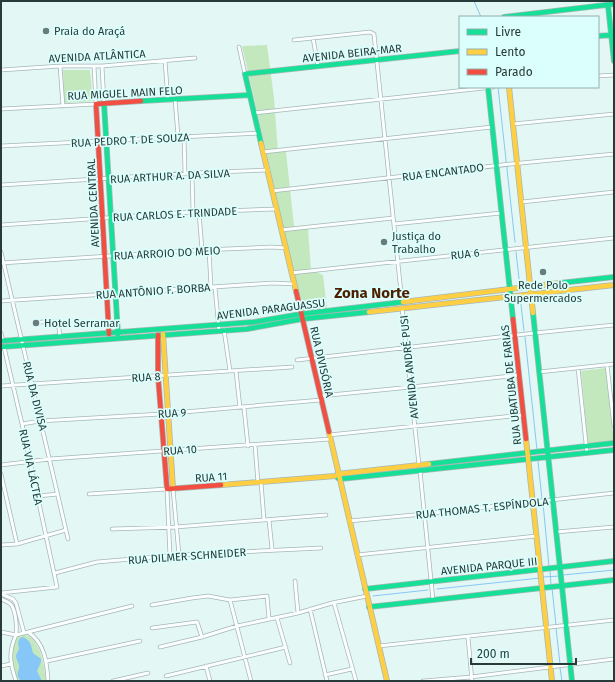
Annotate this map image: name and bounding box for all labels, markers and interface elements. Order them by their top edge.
legend [459,16,599,88]
place label: Praia do Araçá [54,25,125,38]
text: Livre [495,25,521,39]
marker: Praia do Araçá [41,26,51,36]
street label: AVENIDA BEIRA-MAR [302,42,403,65]
text: Lento [495,45,525,59]
street label: AVENIDA ATLÂNTICA [48,47,147,66]
text: Parado [495,65,533,79]
street label: RUA MIGUEL MAIN FELO [67,84,183,103]
street label: RUA PEDRO T. DE SOUZA [70,131,190,150]
street label: AVENIDA CENTRAL [85,158,102,248]
street label: RUA ENCANTADO [401,161,485,184]
street label: RUA ARTHUR A. DA SILVA [110,167,231,186]
street label: RUA CARLOS E. TRINDADE [113,205,238,224]
place label: Justiça do Trabalho [392,230,441,256]
marker: Justiça do Trabalho [379,237,389,247]
street label: RUA ARROIO DO MEIO [113,244,221,263]
street label: RUA 6 [450,247,480,262]
marker: Rede Polo Supermercados [538,267,548,277]
place label: Rede Polo Supermercados [504,279,582,305]
street label: RUA ANTÔNIO F. BORBA [95,280,212,302]
district label: Zona Norte [334,284,410,302]
street label: AVENIDA PARAGUASSU [216,296,326,323]
street label: AVENIDA ANDRÉ PUSI [397,314,421,420]
place label: Hotel Serramar [44,317,120,330]
marker: Hotel Serramar [31,318,41,328]
street label: RUA UBATUBA DE FARIAS [499,324,524,446]
street label: RUA DIVISÓRIA [307,325,337,400]
street label: RUA DA DIVISA [20,360,50,433]
street label: RUA 8 [131,370,161,385]
street label: RUA 9 [157,406,187,421]
street label: RUA VIA LÁCTEA [16,428,46,507]
street label: RUA 10 [163,443,197,458]
street label: RUA 11 [194,470,228,485]
street label: RUA THOMAS T. ESPÍNDOLA [415,494,550,522]
street label: RUA DILMER SCHNEIDER [127,546,247,567]
street label: AVENIDA PARQUE III [440,555,538,578]
scale bar [471,640,576,666]
text: 200 m [477,647,510,661]

